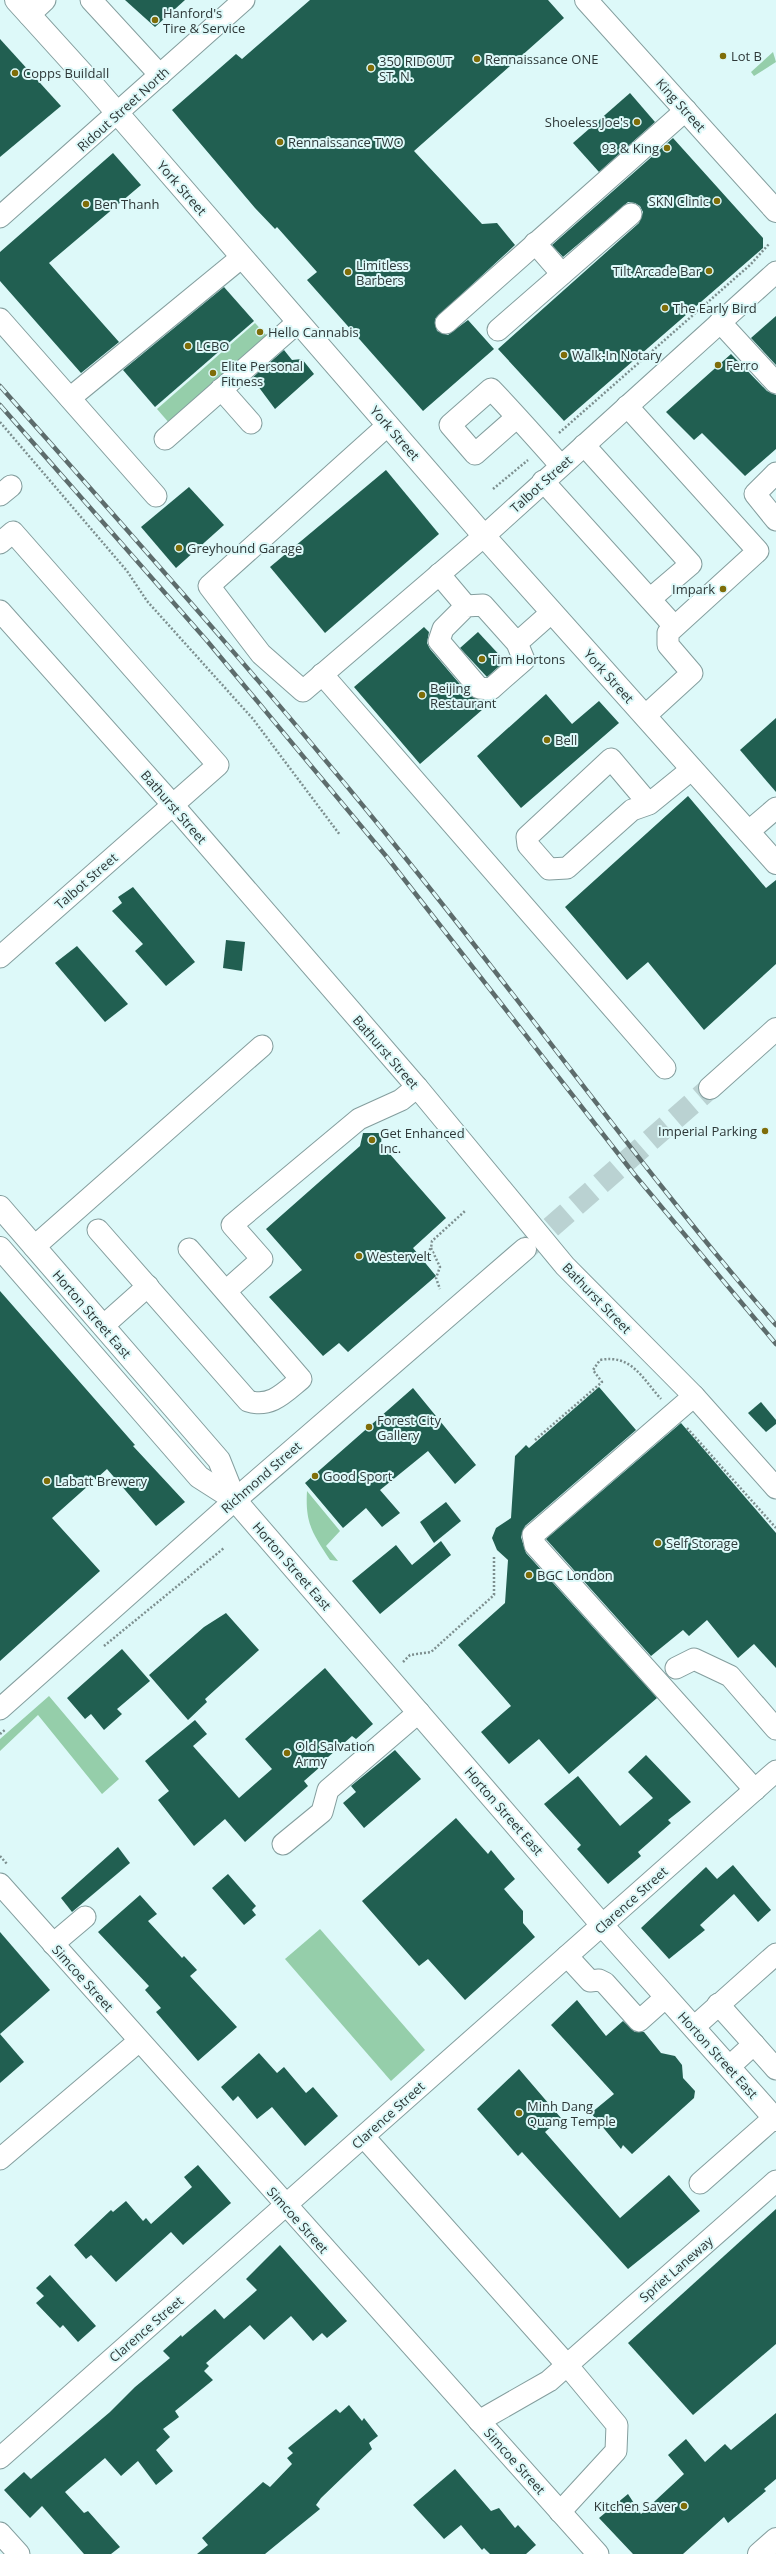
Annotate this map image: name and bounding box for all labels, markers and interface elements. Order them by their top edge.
place label: Hanford's Tire & Service [163,4,245,37]
marker: Hanford's Tire & Service [150,15,160,25]
place label: Lot B [731,47,762,65]
place label: Rennaissance ONE [485,50,598,68]
marker: Lot B [718,51,728,61]
place label: 350 RIDOUT ST. N. [379,52,453,85]
marker: Rennaissance ONE [472,54,482,64]
street label: Ridout Street North [73,63,173,155]
marker: 350 RIDOUT ST. N. [366,63,376,73]
place label: Copps Buildall [23,64,109,82]
marker: Copps Buildall [10,68,20,78]
street label: King Street [652,74,710,136]
place label: Shoeless Joe's [545,113,629,131]
marker: Shoeless Joe's [632,117,642,127]
place label: Rennaissance TWO [288,133,404,151]
marker: Rennaissance TWO [275,137,285,147]
place label: 93 & King [602,139,659,157]
marker: 93 & King [662,143,672,153]
street label: York Street [153,157,211,219]
place label: SKN Clinic [649,192,709,210]
place label: Ben Thanh [94,195,159,213]
marker: SKN Clinic [712,196,722,206]
marker: Ben Thanh [81,199,91,209]
place label: Limitless Barbers [356,256,409,289]
place label: Tilt Arcade Bar [613,262,702,280]
marker: Tilt Arcade Bar [704,266,714,276]
marker: Limitless Barbers [343,267,353,277]
place label: The Early Bird [673,299,757,317]
marker: The Early Bird [660,303,670,313]
place label: Hello Cannabis [268,323,359,341]
marker: Hello Cannabis [255,327,265,337]
place label: LCBO [196,337,229,355]
marker: LCBO [183,341,193,351]
place label: Walk-In Notary [572,346,662,364]
marker: Walk-In Notary [559,350,569,360]
place label: Ferro [726,356,759,374]
place label: Elite Personal Fitness [221,357,303,390]
marker: Ferro [713,360,723,370]
marker: Elite Personal Fitness [208,368,218,378]
street label: York Street [366,402,424,464]
street label: Talbot Street [506,451,576,517]
place label: Greyhound Garage [187,539,302,557]
marker: Greyhound Garage [174,543,184,553]
place label: Impark [672,580,715,598]
marker: Impark [718,584,728,594]
street label: York Street [580,645,638,707]
place label: Tim Hortons [490,650,565,668]
marker: Tim Hortons [477,654,487,664]
place label: Beijing Restaurant [430,679,497,712]
marker: Beijing Restaurant [417,690,427,700]
place label: Bell [555,731,577,749]
marker: Bell [542,735,552,745]
street label: Bathurst Street [137,766,211,848]
street label: Talbot Street [51,848,122,913]
street label: Bathurst Street [349,1011,423,1093]
place label: Imperial Parking [658,1122,757,1140]
place label: Get Enhanced Inc. [380,1124,465,1157]
marker: Imperial Parking [760,1126,770,1136]
marker: Get Enhanced Inc. [367,1135,377,1145]
place label: Westervelt [367,1247,432,1265]
marker: Westervelt [354,1251,364,1261]
street label: Bathurst Street [559,1259,636,1338]
street label: Horton Street East [49,1266,136,1362]
place label: Forest City Gallery [377,1411,441,1444]
marker: Forest City Gallery [364,1422,374,1432]
street label: Richmond Street [217,1437,305,1517]
place label: Good Sport [323,1467,393,1485]
marker: Good Sport [310,1471,320,1481]
place label: Labatt Brewery [55,1472,148,1490]
marker: Labatt Brewery [42,1476,52,1486]
street label: Horton Street East [249,1518,336,1614]
place label: Self Storage [666,1534,738,1552]
marker: Self Storage [653,1538,663,1548]
place label: BGC London [537,1566,613,1584]
marker: BGC London [524,1570,534,1580]
place label: Old Salvation Army [295,1737,375,1770]
marker: Old Salvation Army [282,1748,292,1758]
street label: Horton Street East [461,1763,548,1859]
street label: Clarence Street [591,1862,672,1938]
street label: Simcoe Street [48,1941,118,2015]
street label: Horton Street East [674,2008,762,2103]
street label: Clarence Street [348,2077,429,2153]
place label: Minh Dang Quang Temple [527,2097,616,2130]
marker: Minh Dang Quang Temple [514,2108,524,2118]
street label: Simcoe Street [263,2183,333,2257]
street label: Spriet Laneway [635,2232,717,2306]
street label: Clarence Street [105,2292,187,2366]
street label: Simcoe Street [480,2424,550,2498]
place label: Kitchen Saver [594,2497,677,2515]
marker: Kitchen Saver [679,2501,689,2511]

